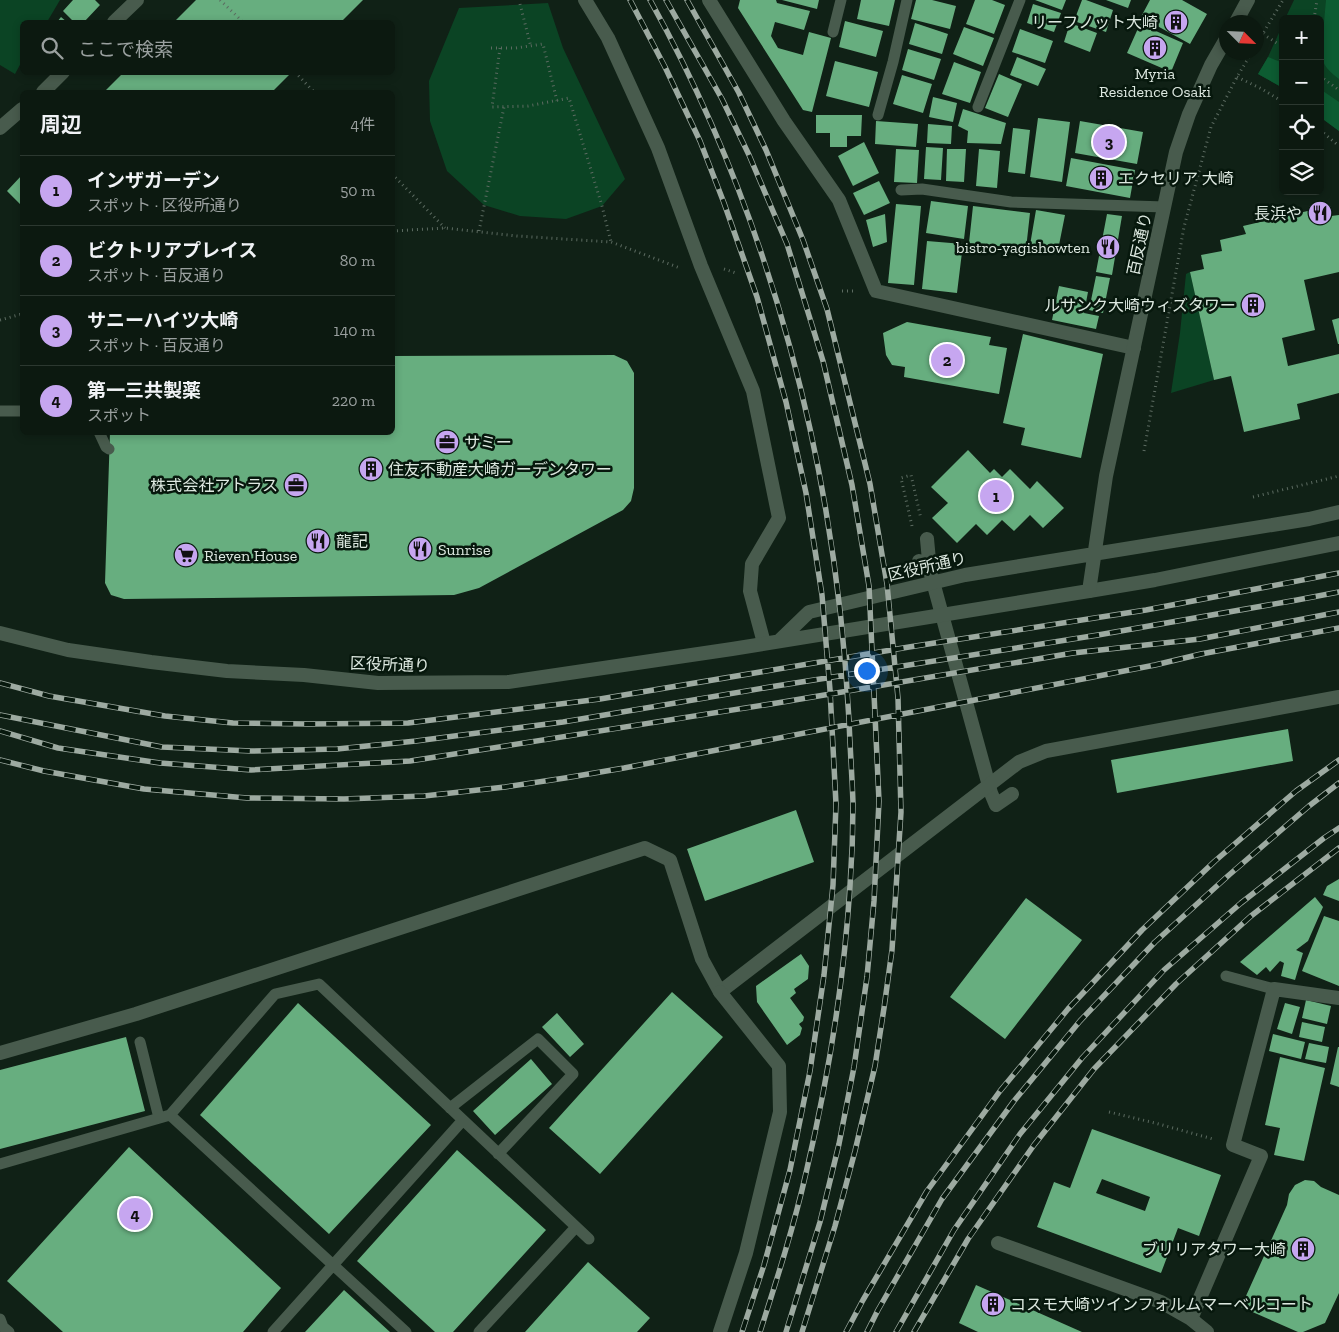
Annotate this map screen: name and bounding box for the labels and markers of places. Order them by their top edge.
building icon: リーフノット大崎 [1163,9,1189,35]
place label: リーフノット大崎 [1031,13,1158,32]
building icon: Myria Residence Osaki [1142,35,1168,61]
place label: Myria Residence Osaki [1099,64,1211,101]
pin: 3 [1093,123,1125,161]
building icon: エクセリア 大崎 [1088,165,1114,191]
place label: エクセリア 大崎 [1118,169,1234,188]
restaurant icon: 長浜や [1307,200,1333,226]
place label: 長浜や [1254,204,1302,223]
restaurant icon: bistro-yagishowten [1095,234,1121,260]
place label: bistro-yagishowten [955,238,1091,257]
building icon: ルサンク大崎ウィズタワー [1240,292,1266,318]
place label: ルサンク大崎ウィズタワー [1044,296,1236,315]
pin: 2 [931,341,963,379]
office icon: サミー [434,429,460,455]
place label: サミー [464,433,512,452]
building icon: 住友不動産大崎ガーデンタワー [358,456,384,482]
place label: 住友不動産大崎ガーデンタワー [388,460,612,479]
office icon: 株式会社アトラス [283,472,309,498]
place label: 株式会社アトラス [150,476,278,495]
pin: 1 [980,477,1012,515]
restaurant icon: 龍記 [305,528,331,554]
place label: 龍記 [336,532,368,551]
restaurant icon: Sunrise [407,536,433,562]
place label: Sunrise [438,540,490,559]
supermarket icon: Rieven House [173,542,199,568]
place label: Rieven House [204,546,297,565]
pin: 4 [119,1195,151,1233]
building icon: ブリリアタワー大崎 [1290,1236,1316,1262]
place label: ブリリアタワー大崎 [1142,1240,1286,1259]
building icon: コスモ大崎ツインフォルムマーベルコート [980,1291,1006,1317]
place label: コスモ大崎ツインフォルムマーベルコート [1010,1295,1313,1314]

